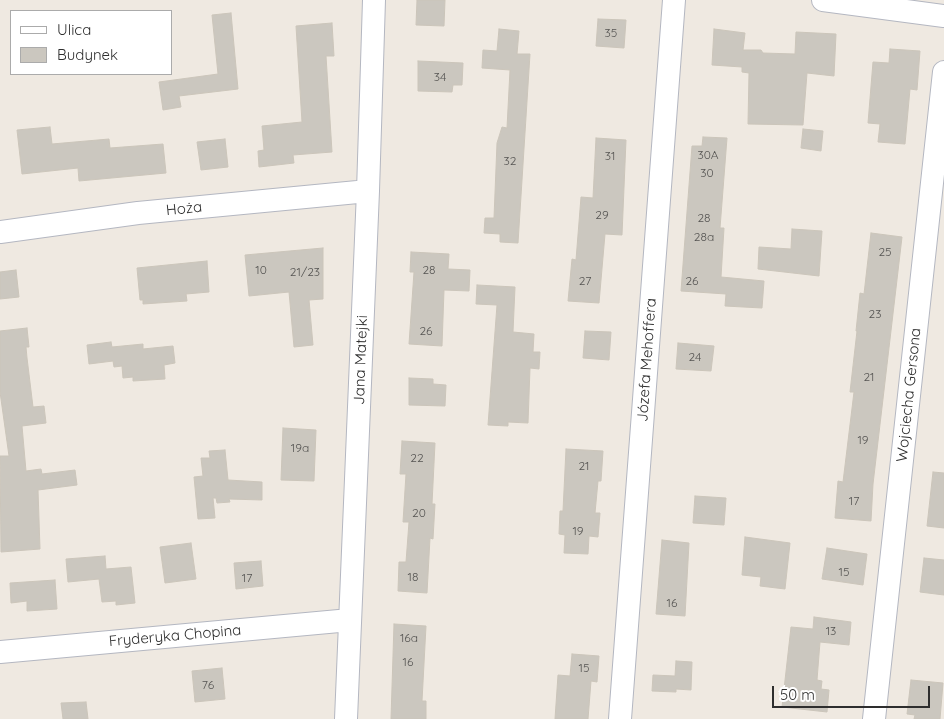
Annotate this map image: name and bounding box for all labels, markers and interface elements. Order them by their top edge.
legend [10,10,172,75]
text: Ulica [57,20,91,39]
house number: 35 [605,26,617,40]
text: Budynek [57,45,118,64]
house number: 34 [434,70,446,84]
house number: 30A [697,148,719,162]
house number: 31 [605,149,615,163]
house number: 32 [504,154,516,168]
house number: 30 [700,166,714,180]
street label: Hoża [165,198,203,220]
house number: 29 [595,208,609,222]
house number: 28 [697,211,711,225]
house number: 28a [694,230,714,244]
house number: 25 [878,245,892,259]
house number: 10 [255,263,267,277]
house number: 28 [422,263,436,277]
house number: 21/23 [290,265,320,279]
house number: 27 [579,274,591,288]
house number: 26 [685,274,699,288]
street label: Józefa Mehoffera [634,298,660,422]
house number: 23 [869,307,881,321]
street label: Jana Matejki [350,315,372,405]
house number: 26 [419,324,433,338]
street label: Wojciecha Gersona [893,327,925,463]
house number: 24 [689,350,701,364]
house number: 21 [863,370,875,384]
house number: 19 [857,433,869,447]
house number: 19a [291,441,309,455]
house number: 22 [410,451,424,465]
house number: 21 [578,459,590,473]
house number: 17 [849,494,859,508]
house number: 20 [412,506,426,520]
house number: 19 [572,524,584,538]
house number: 15 [839,565,849,579]
house number: 18 [408,570,418,584]
house number: 17 [242,571,252,585]
house number: 16 [667,596,677,610]
street label: Fryderyka Chopina [108,621,242,651]
house number: 13 [826,624,836,638]
house number: 16a [400,631,418,645]
house number: 16 [403,655,413,669]
house number: 15 [579,661,589,675]
scale bar [774,676,932,708]
house number: 76 [202,678,214,692]
text: 50 m [780,685,815,704]

